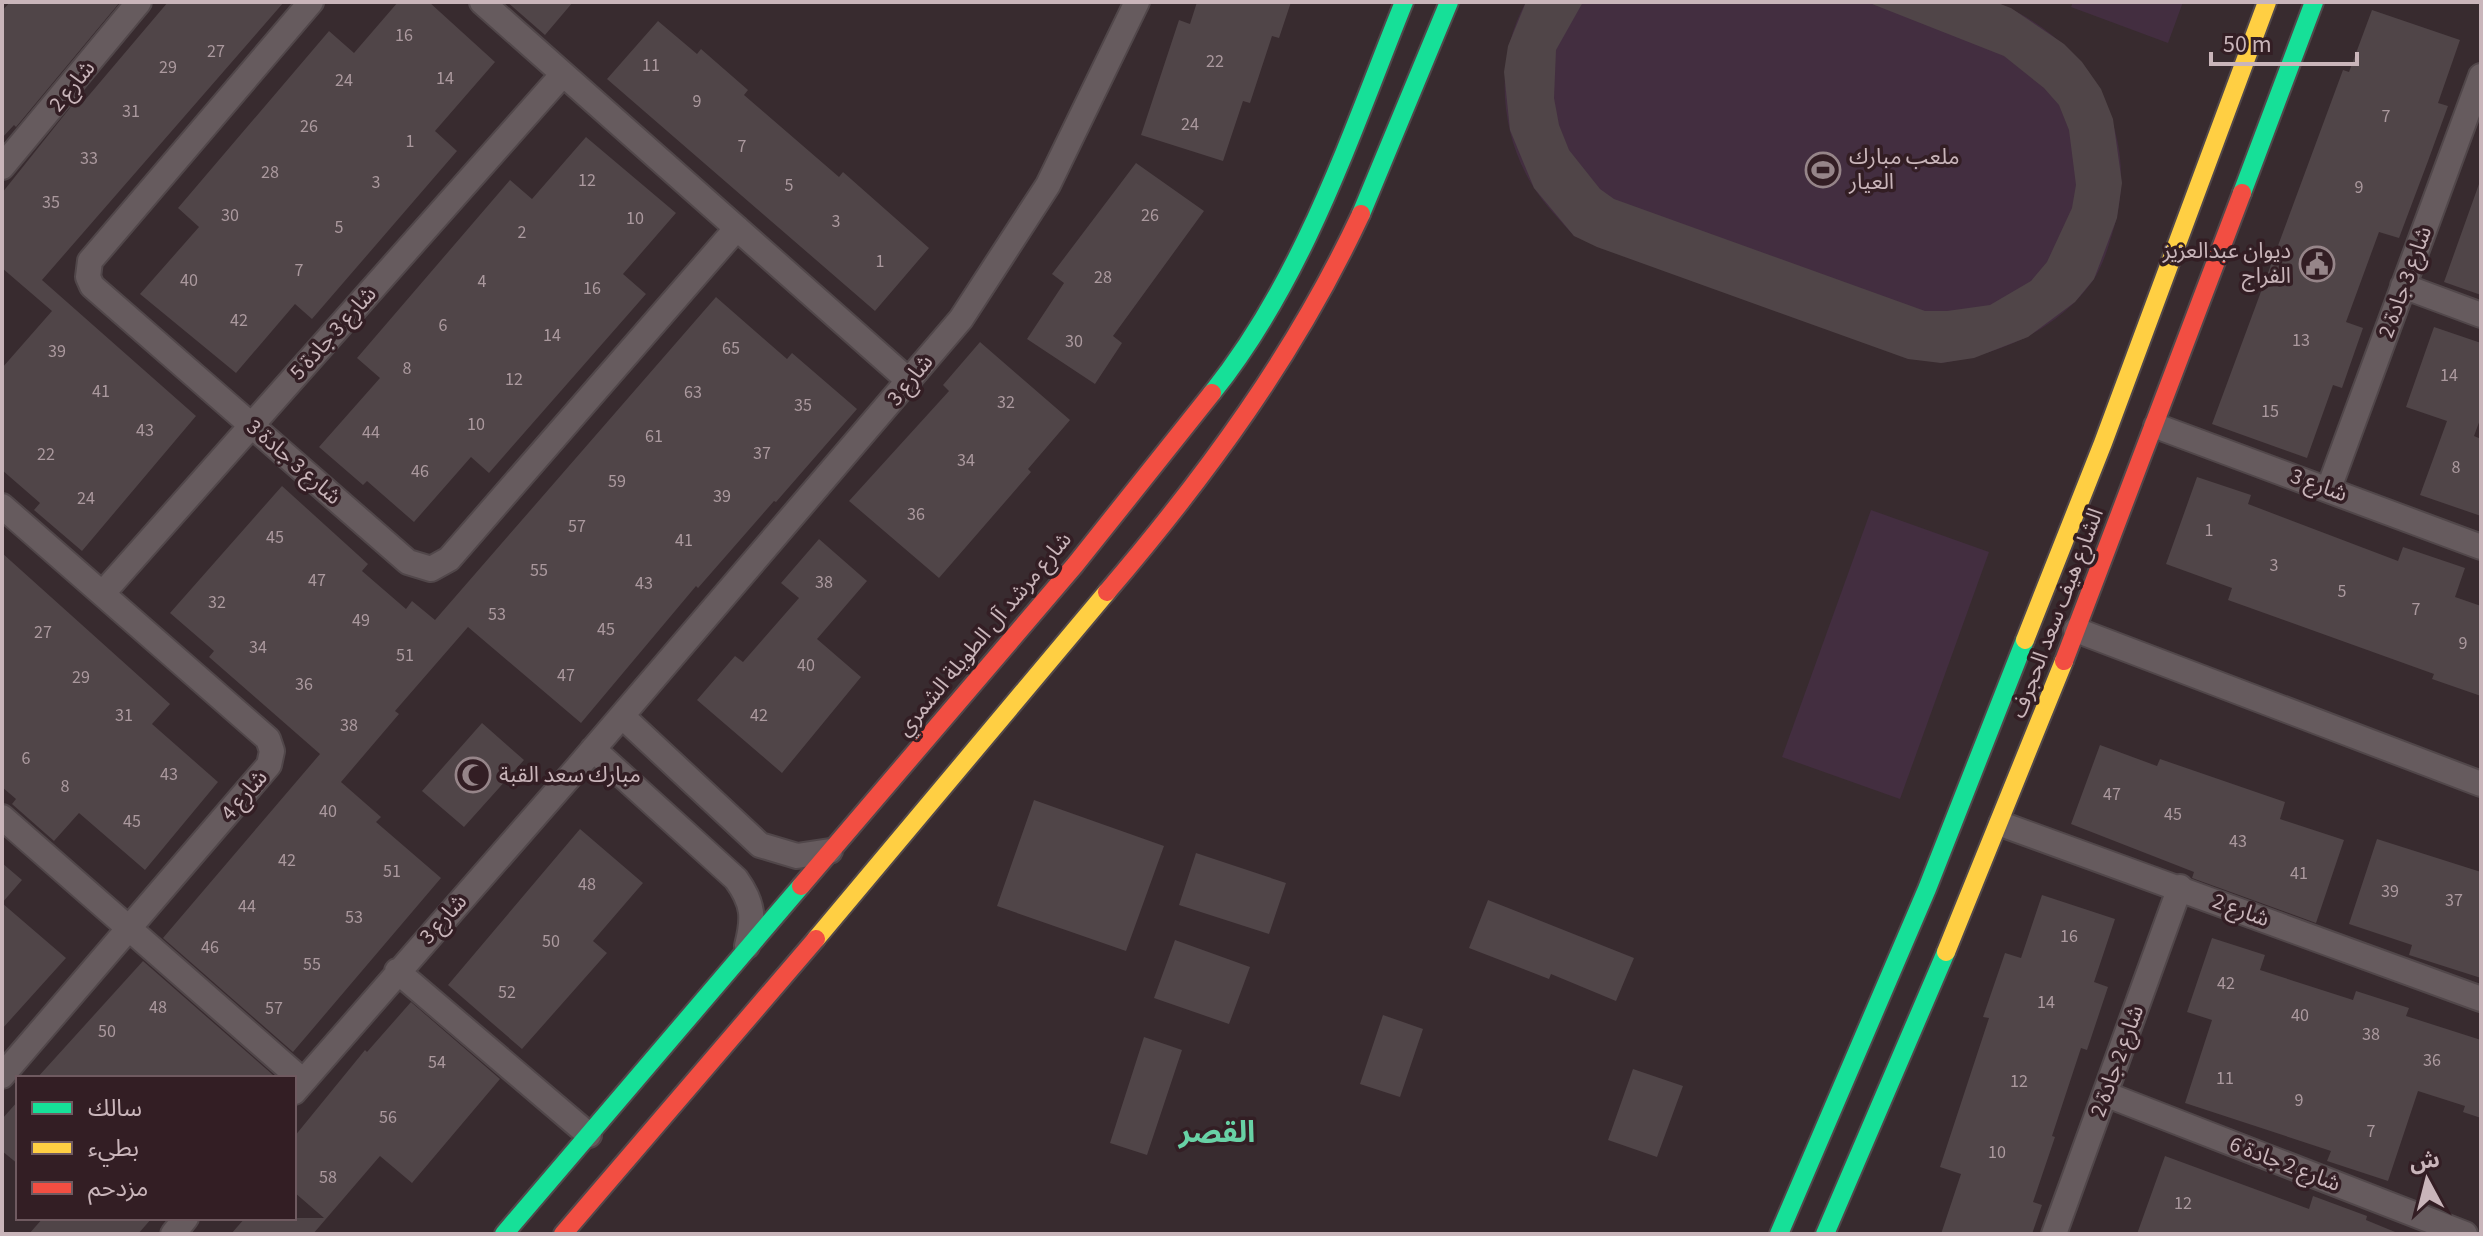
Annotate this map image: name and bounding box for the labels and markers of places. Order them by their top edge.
place label: ملعب مبارك العيار [1848,141,1959,198]
sports icon: ملعب مبارك العيار [1804,151,1842,189]
place label: ديوان عبدالعزيز الفراج [2162,235,2291,292]
public building icon: ديوان عبدالعزيز الفراج [2298,245,2336,283]
mosque icon: مبارك سعد القبة [454,756,492,794]
place label: مبارك سعد القبة [499,759,641,791]

